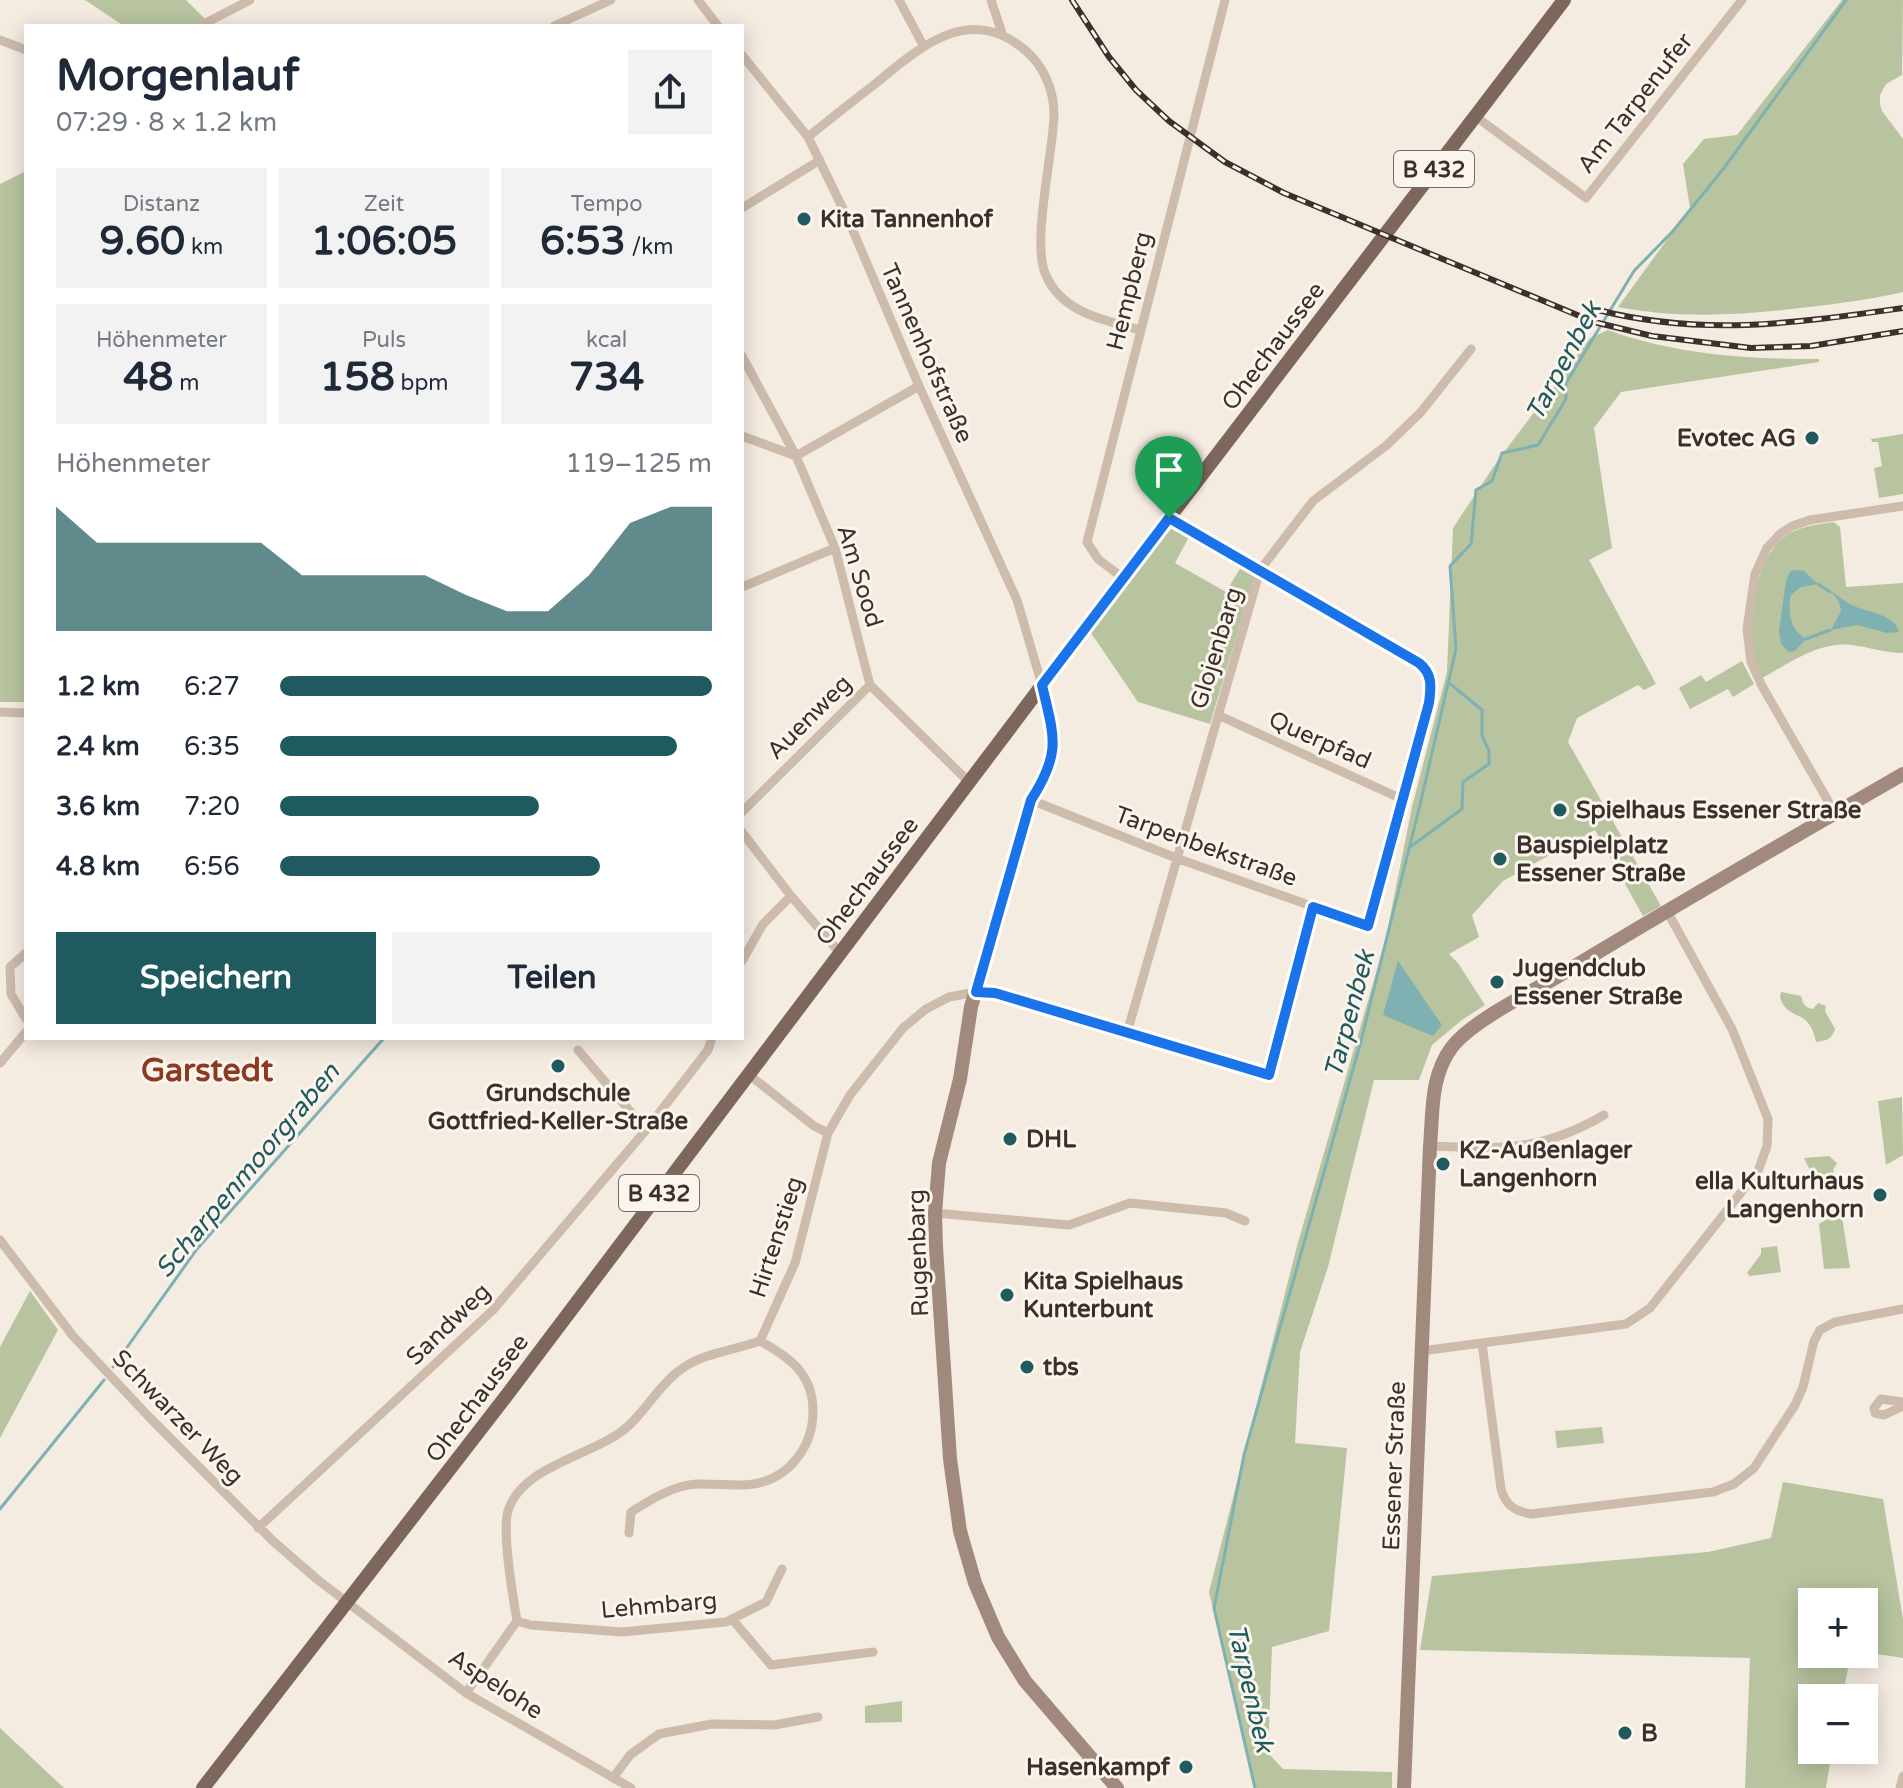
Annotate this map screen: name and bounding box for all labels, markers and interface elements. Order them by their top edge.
street label: Am Tarpenufer [1571,27,1700,179]
text: Morgenlauf [56,50,299,103]
button: share [628,50,712,134]
text: 07:29 · 8 × 1.2 km [56,107,277,138]
road number: B 432 [1394,151,1474,187]
text: Distanz [123,191,200,217]
text: Zeit [364,191,404,217]
text: Tempo [571,191,643,217]
place label: Kita Tannenhof [820,205,994,234]
marker: Kita Tannenhof [795,210,813,228]
text: 9.60 [99,217,185,265]
text: 1:06:05 [311,217,457,265]
text: 6:53 [540,217,626,265]
street label: Hempberg [1101,229,1158,353]
text: km [185,234,223,260]
text: /km [626,234,673,260]
street label: Tannenhofstraße [874,259,979,447]
street label: Ohechaussee [1216,276,1331,416]
water label: Tarpenbek [1519,295,1609,426]
text: Höhenmeter [96,327,227,353]
text: Puls [362,327,406,353]
text: kcal [586,327,627,353]
text: 48 [123,353,173,401]
text: 158 [319,353,395,401]
text: 734 [569,353,644,401]
text: m [173,370,199,396]
text: bpm [395,370,449,396]
place label: Evotec AG [1677,424,1796,453]
marker: Evotec AG [1803,429,1821,447]
pin [1135,436,1203,518]
text: Höhenmeter [56,448,210,479]
text: 119–125 m [566,448,712,479]
icon: arrive [1147,448,1191,492]
street label: Am Sood [830,522,889,631]
street label: Glojenbarg [1184,584,1249,712]
street label: Auenweg [761,669,858,766]
text: 1.2 km [56,671,140,702]
text: 6:27 [184,671,240,702]
street label: Querpfad [1264,705,1376,776]
text: 2.4 km [56,731,140,762]
text: 6:35 [184,731,240,762]
text: 3.6 km [56,791,140,822]
text: 7:20 [184,791,240,822]
place label: Spielhaus Essener Straße [1576,796,1862,825]
street label: Tarpenbekstraße [1111,800,1301,893]
marker: Spielhaus Essener Straße [1551,801,1569,819]
street label: Ohechaussee [810,811,925,951]
place label: Bauspielplatz Essener Straße [1516,831,1686,888]
marker: Bauspielplatz Essener Straße [1491,850,1509,868]
text: 4.8 km [56,851,140,882]
text: 6:56 [184,851,240,882]
button: Speichern [56,932,376,1024]
button: Teilen [392,932,712,1024]
water label: Tarpenbek [1318,945,1382,1081]
place label: Jugendclub Essener Straße [1512,954,1683,1011]
marker: Jugendclub Essener Straße [1488,973,1506,991]
district label: Garstedt [141,1052,274,1090]
water label: Scharpenmoorgraben [149,1056,347,1284]
marker: Grundschule Gottfried-Keller-Straße [549,1057,567,1075]
place label: Grundschule Gottfried-Keller-Straße [428,1079,689,1136]
place label: DHL [1026,1125,1076,1154]
marker: DHL [1001,1130,1019,1148]
place label: KZ-Außenlager Langenhorn [1459,1136,1633,1193]
marker: KZ-Außenlager Langenhorn [1434,1155,1452,1173]
place label: ella Kulturhaus Langenhorn [1695,1167,1864,1224]
street label: Hirtenstieg [743,1173,810,1301]
road number: B 432 [619,1175,699,1211]
marker: ella Kulturhaus Langenhorn [1871,1186,1889,1204]
street label: Rugenbarg [902,1189,935,1317]
place label: Kita Spielhaus Kunterbunt [1023,1267,1183,1324]
street label: Sandweg [400,1277,496,1371]
marker: Kita Spielhaus Kunterbunt [998,1286,1016,1304]
street label: Ohechaussee [420,1328,535,1468]
street label: Schwarzer Weg [106,1344,249,1491]
place label: tbs [1043,1353,1079,1382]
marker: tbs [1018,1358,1036,1376]
street label: Essener Straße [1377,1381,1412,1551]
street label: Lehmbarg [600,1586,718,1625]
map controls [1798,1588,1878,1764]
button: + [1798,1588,1878,1668]
water label: Tarpenbek [1221,1621,1281,1757]
street label: Aspelohe [443,1643,548,1726]
button: − [1798,1684,1878,1764]
place label: B [1641,1719,1658,1748]
marker: B [1616,1724,1634,1742]
place label: Hasenkampf [1026,1753,1171,1782]
marker: Hasenkampf [1177,1758,1195,1776]

